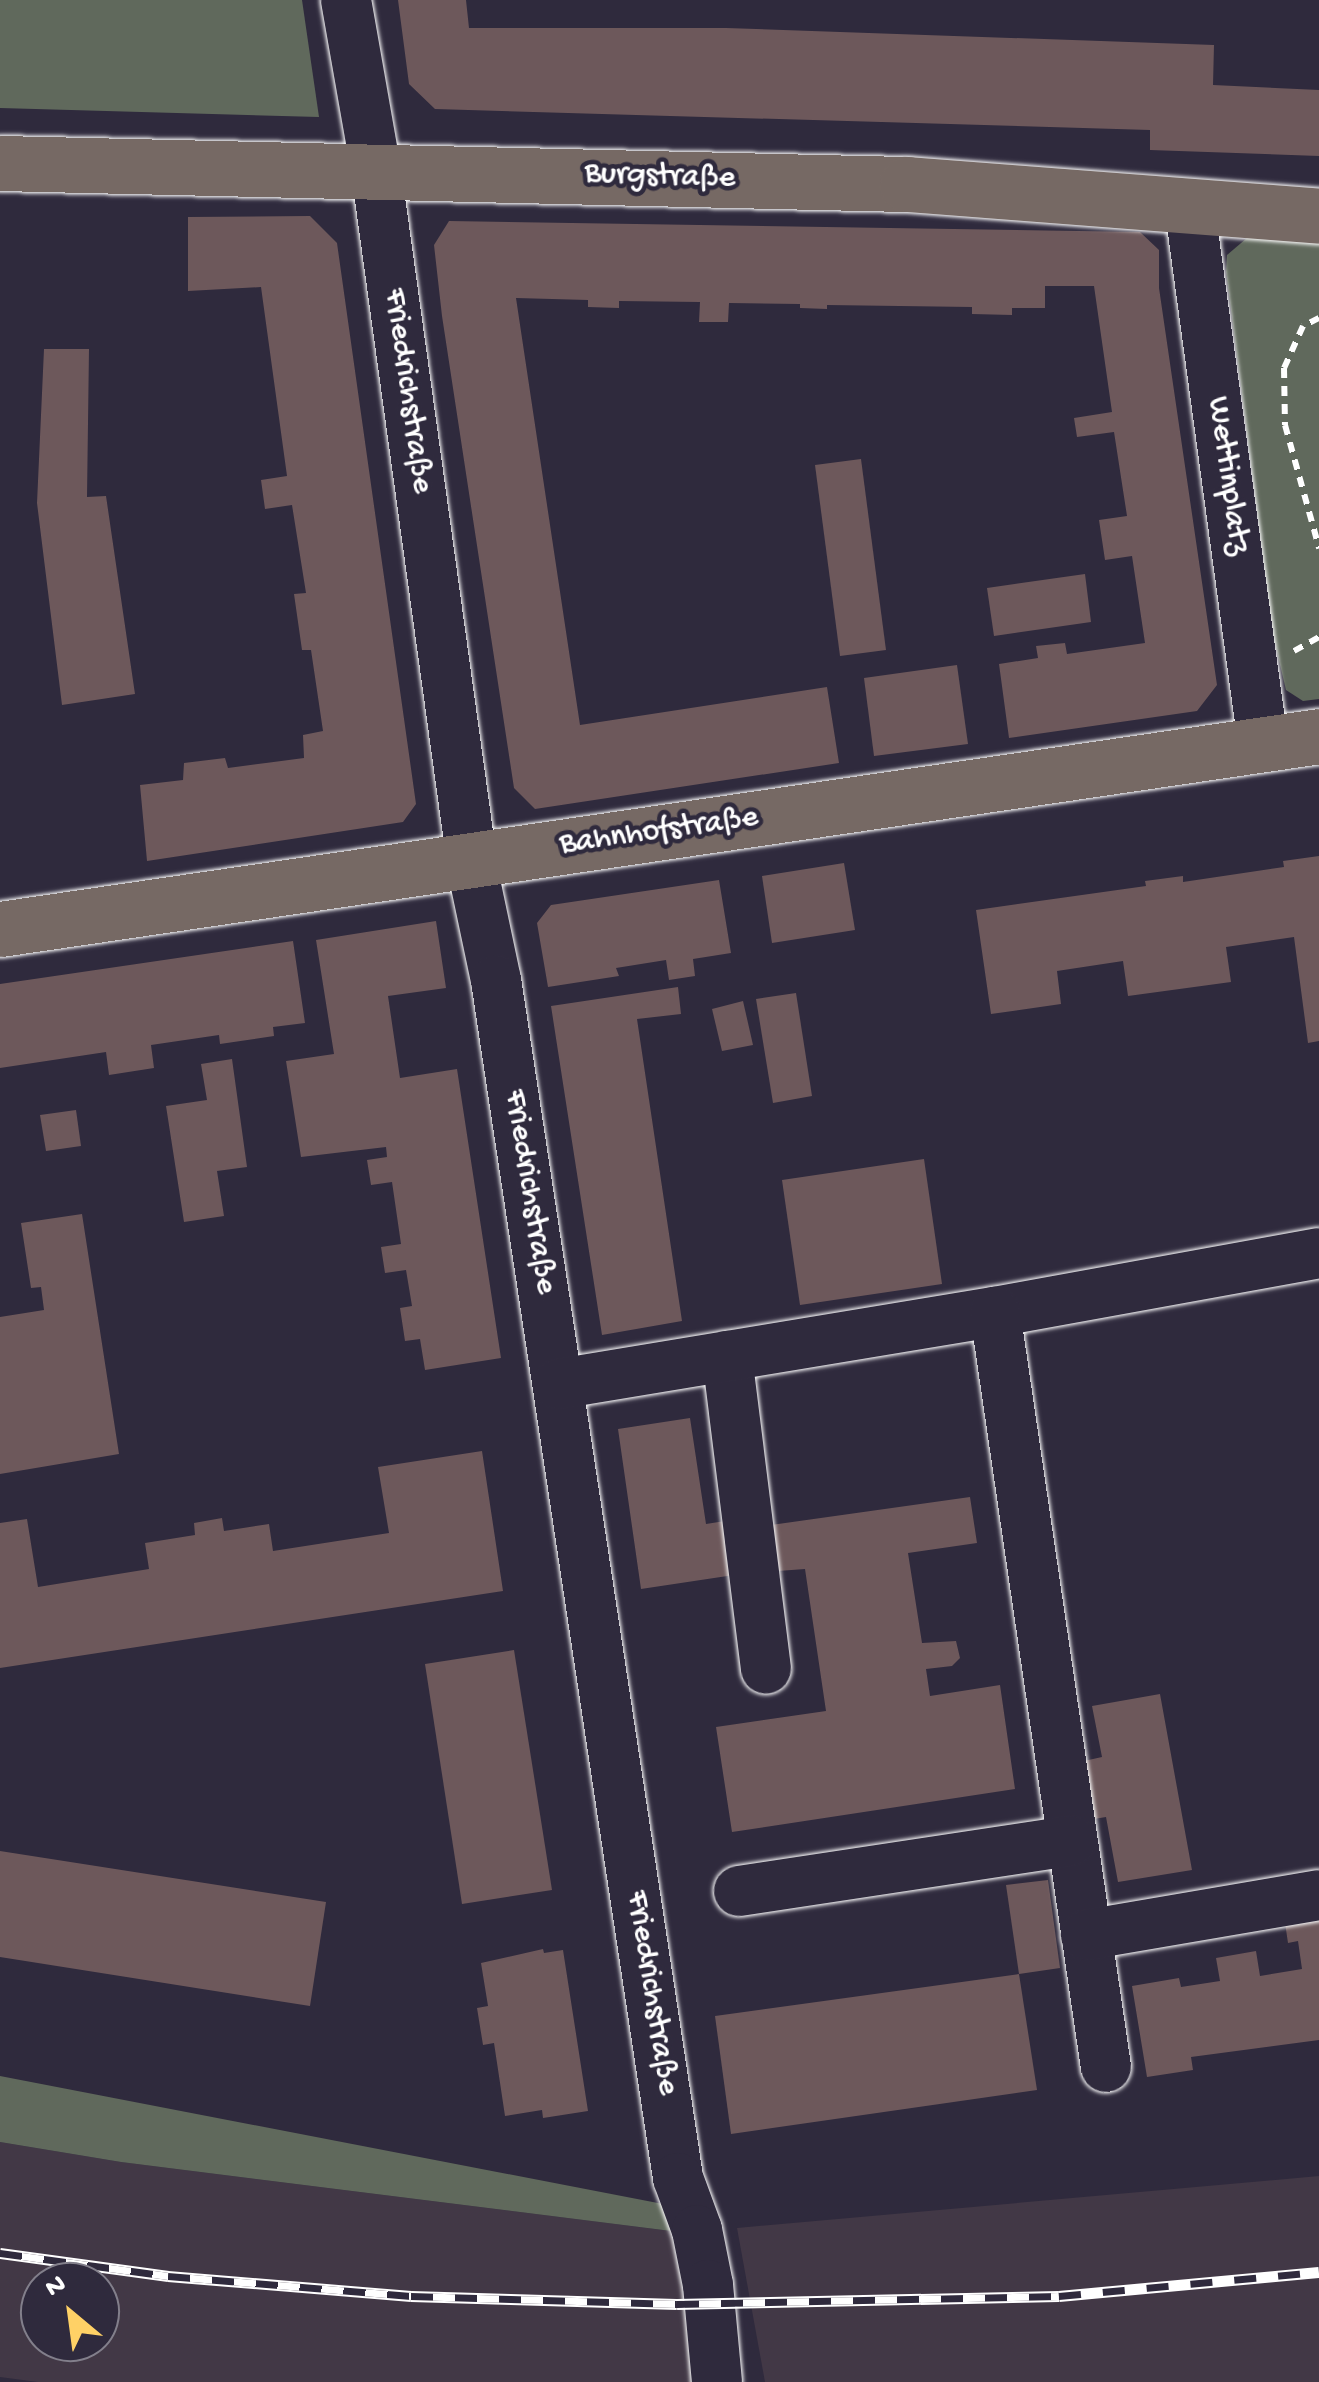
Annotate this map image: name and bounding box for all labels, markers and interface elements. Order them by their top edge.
street label: Burgstraße [584,155,736,199]
street label: Friedrichstraße [374,286,440,496]
street label: Wettinplatz [1197,394,1257,558]
street label: Bahnhofstraße [557,799,761,865]
street label: Friedrichstraße [494,1087,564,1297]
street label: Friedrichstraße [616,1888,686,2098]
north arrow [20,2262,120,2362]
text: N [40,2268,72,2306]

